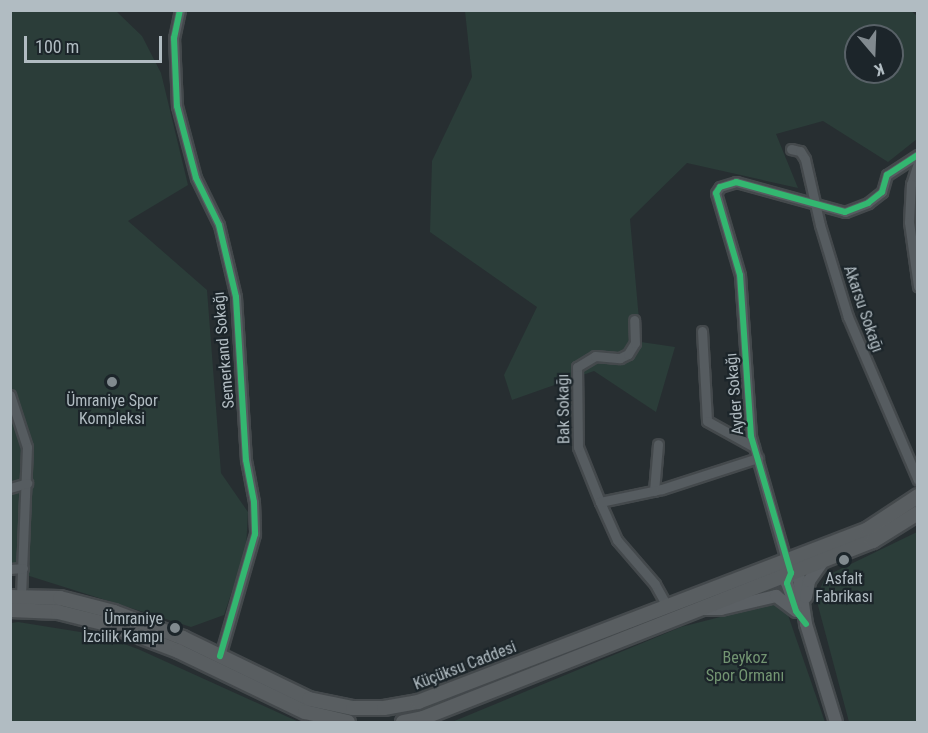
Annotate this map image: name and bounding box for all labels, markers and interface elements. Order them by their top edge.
scale bar [27,24,165,62]
north arrow [844,24,904,84]
text: 100 m [35,36,79,57]
text: K [872,59,887,80]
street label: Akarsu Sokağı [839,263,887,355]
street label: Semerkand Sokağı [209,291,239,409]
street label: Ayder Sokağı [722,352,748,436]
street label: Bak Sokağı [554,374,574,444]
marker: Ümraniye Spor Kompleksi [105,375,119,389]
place label: Ümraniye Spor Kompleksi [66,391,158,429]
marker: Asfalt Fabrikası [837,553,851,567]
place label: Asfalt Fabrikası [815,569,873,607]
place label: Ümraniye İzcilik Kampı [83,609,163,647]
marker: Ümraniye İzcilik Kampı [168,621,182,635]
street label: Küçüksu Caddesi [411,638,519,694]
park label: Beykoz Spor Ormanı [706,648,784,686]

